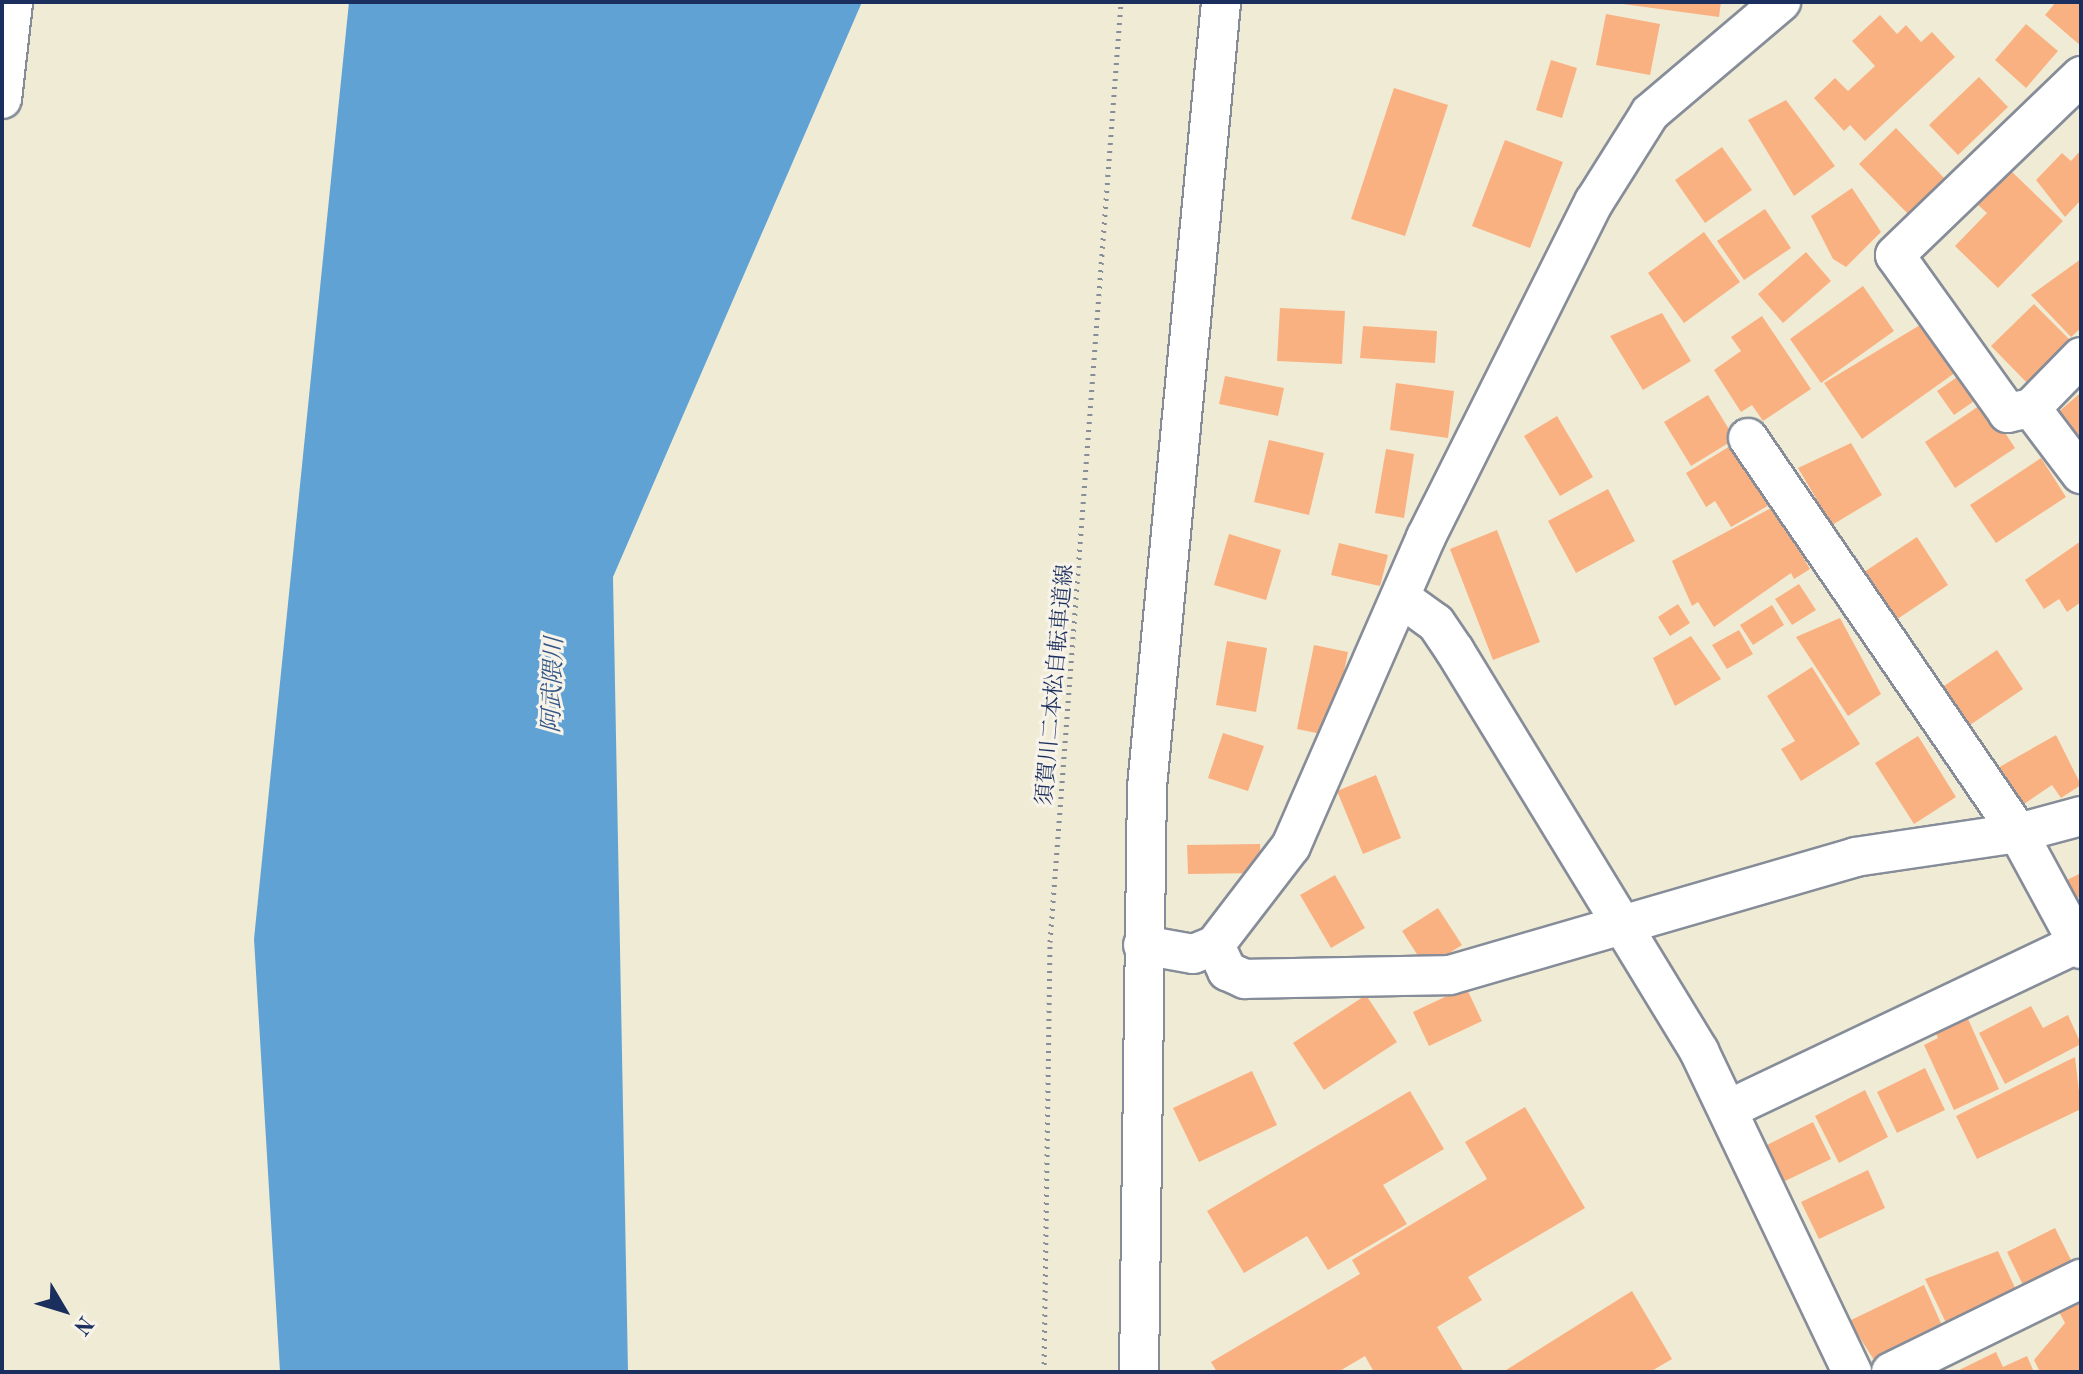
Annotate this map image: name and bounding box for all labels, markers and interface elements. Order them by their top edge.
street label: 須賀川二本松自転車道線 [1032,563,1080,807]
water label: 阿武隈川 [539,637,571,733]
north arrow [24,1270,104,1350]
text: N [69,1311,97,1338]

